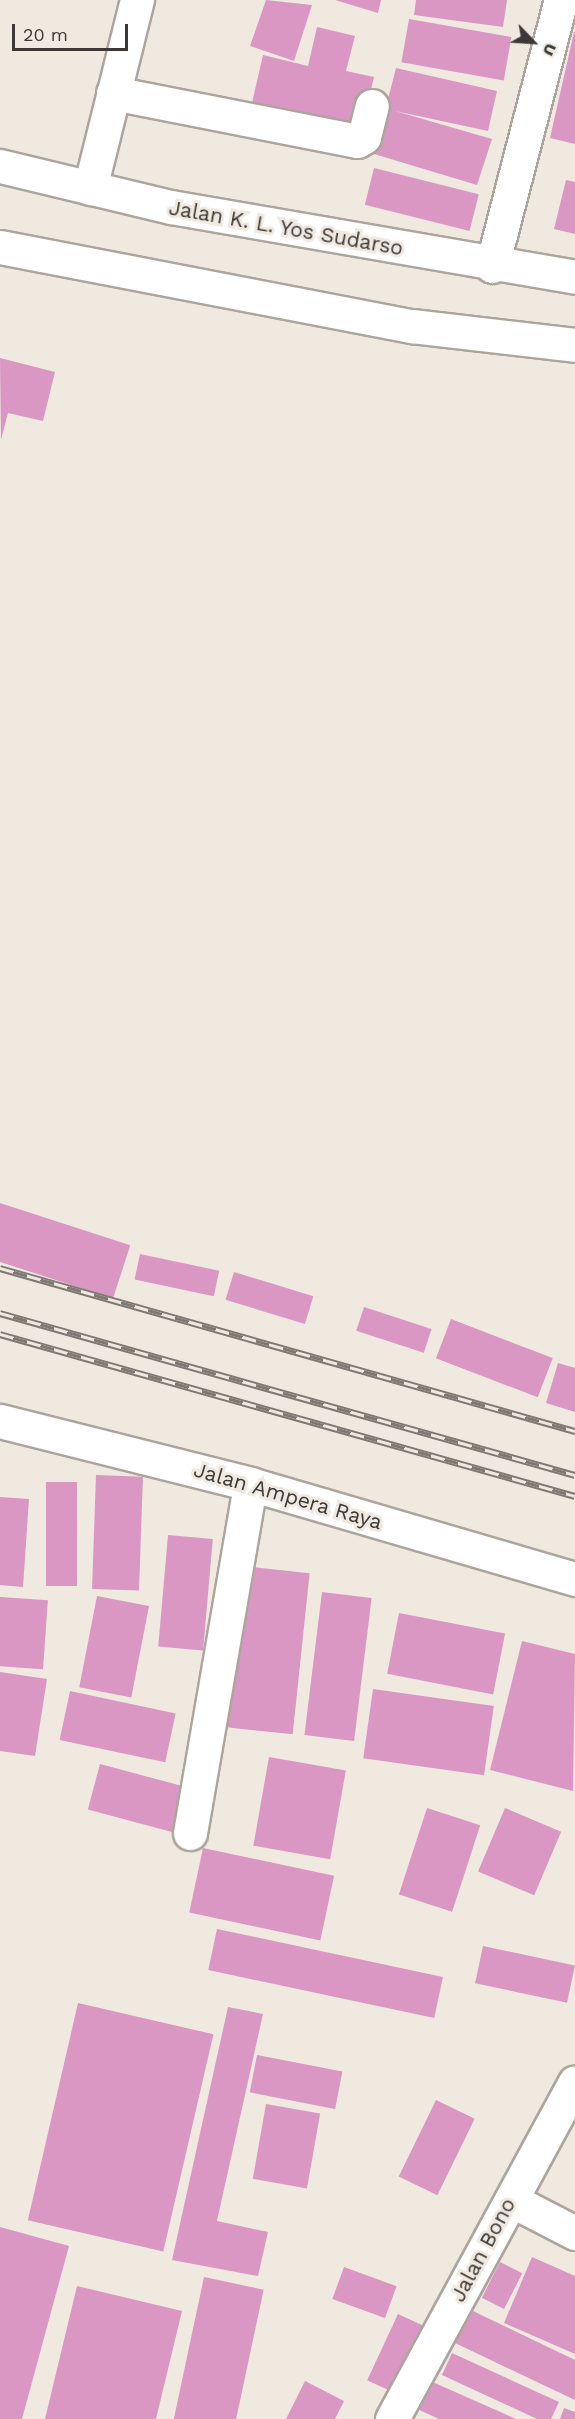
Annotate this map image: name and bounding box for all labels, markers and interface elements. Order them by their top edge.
scale bar [15,12,130,50]
north arrow [503,12,563,72]
text: 20 m [23,24,68,45]
text: U [539,41,561,59]
street label: Jalan K. L. Yos Sudarso [167,195,405,261]
street label: Jalan Ampera Raya [190,1457,386,1535]
street label: Jalan Bono [445,2194,521,2306]

